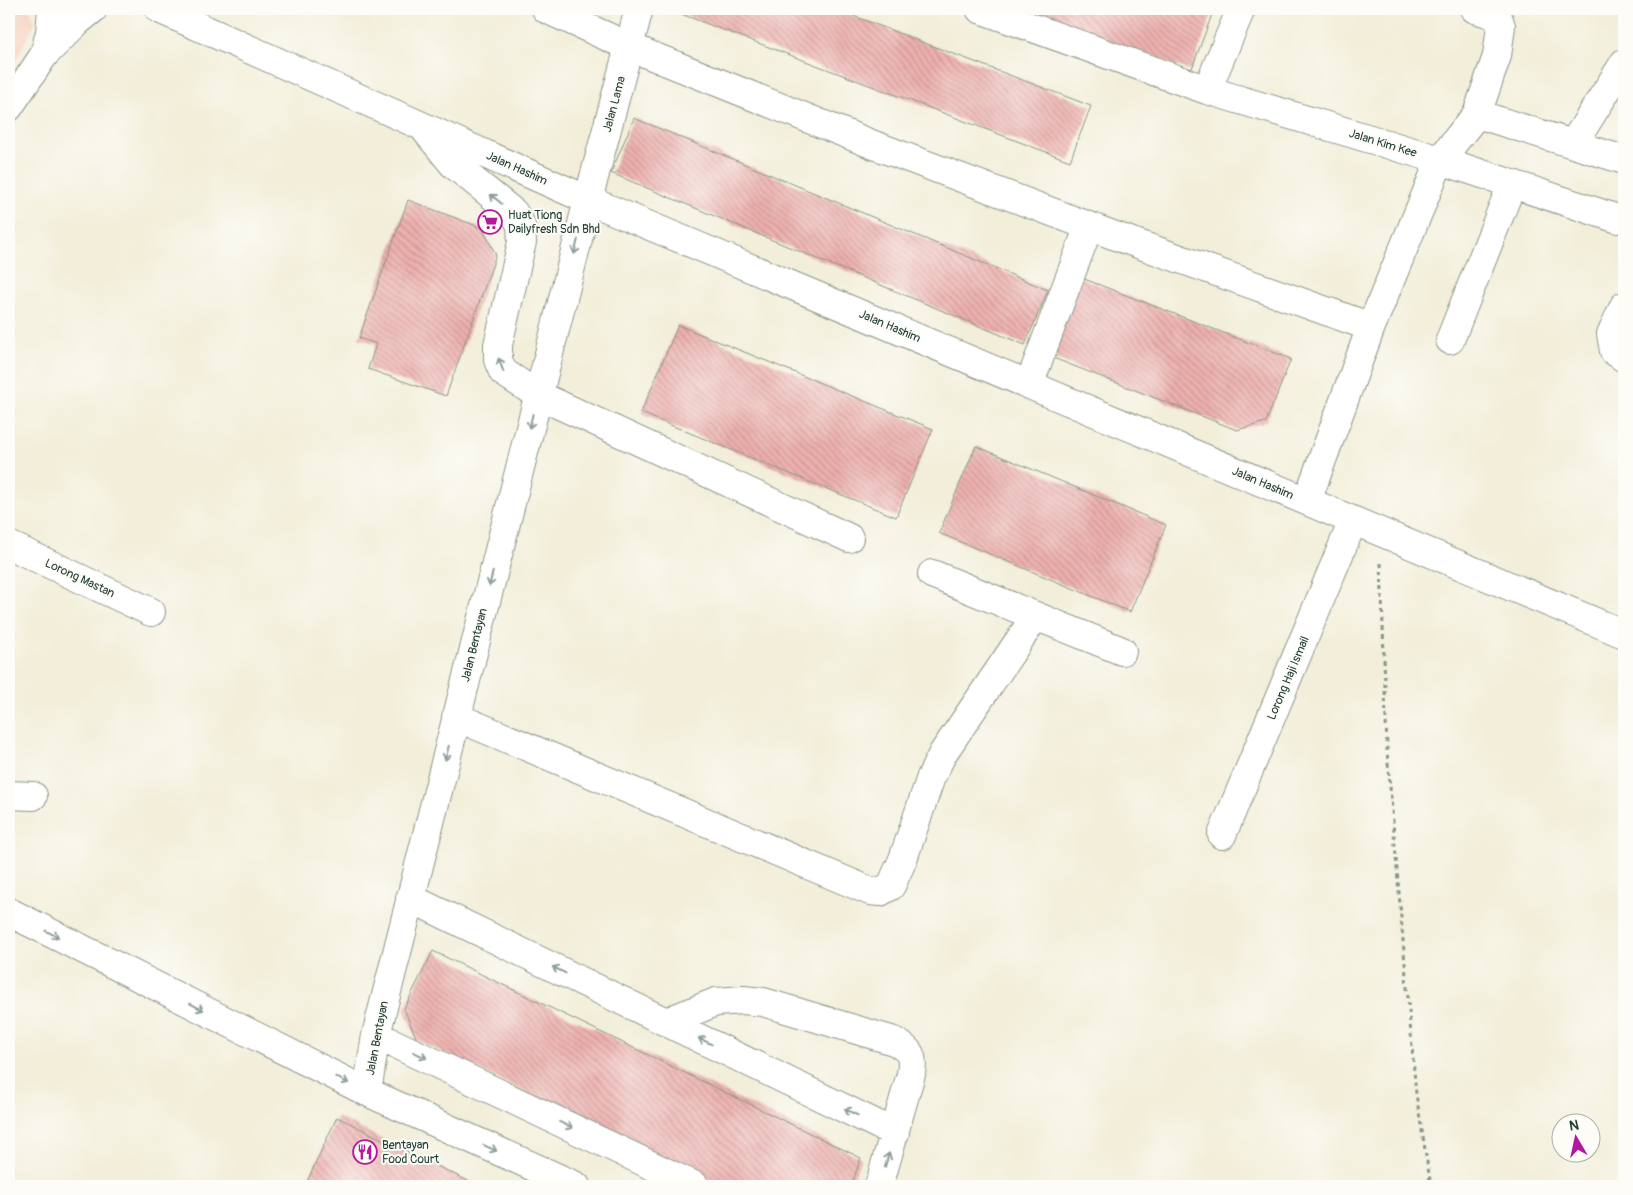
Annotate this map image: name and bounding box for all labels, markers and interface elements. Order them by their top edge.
street label: Jalan Lama [600,74,629,134]
street label: Jalan Kim Kee [1347,126,1419,161]
street label: Jalan Hashim [484,148,550,189]
one-way arrow [490,194,503,205]
place label: Huat Tiong Dailyfresh Sdn Bhd [508,208,600,237]
supermarket icon: Huat Tiong Dailyfresh Sdn Bhd [477,209,503,235]
one-way arrow [570,239,580,255]
street label: Jalan Hashim [857,307,923,346]
one-way arrow [496,358,505,373]
one-way arrow [526,413,535,429]
street label: Jalan Hashim [1230,464,1296,503]
street label: Lorong Mastan [42,556,117,601]
one-way arrow [486,570,495,586]
street label: Jalan Bentayan [458,606,491,684]
street label: Lorong Haji Ismail [1264,634,1313,722]
one-way arrow [442,745,451,761]
one-way arrow [44,930,59,939]
one-way arrow [551,965,566,975]
street label: Jalan Bentayan [363,999,392,1077]
one-way arrow [190,1002,205,1012]
one-way arrow [698,1036,713,1045]
one-way arrow [412,1051,427,1061]
one-way arrow [335,1075,350,1085]
one-way arrow [844,1107,859,1116]
north arrow [1550,1112,1600,1162]
text: N [1568,1117,1580,1135]
one-way arrow [558,1121,573,1130]
place label: Bentayan Food Court [382,1138,439,1167]
restaurant icon: Bentayan Food Court [352,1139,378,1165]
one-way arrow [482,1143,497,1153]
one-way arrow [882,1152,892,1168]

